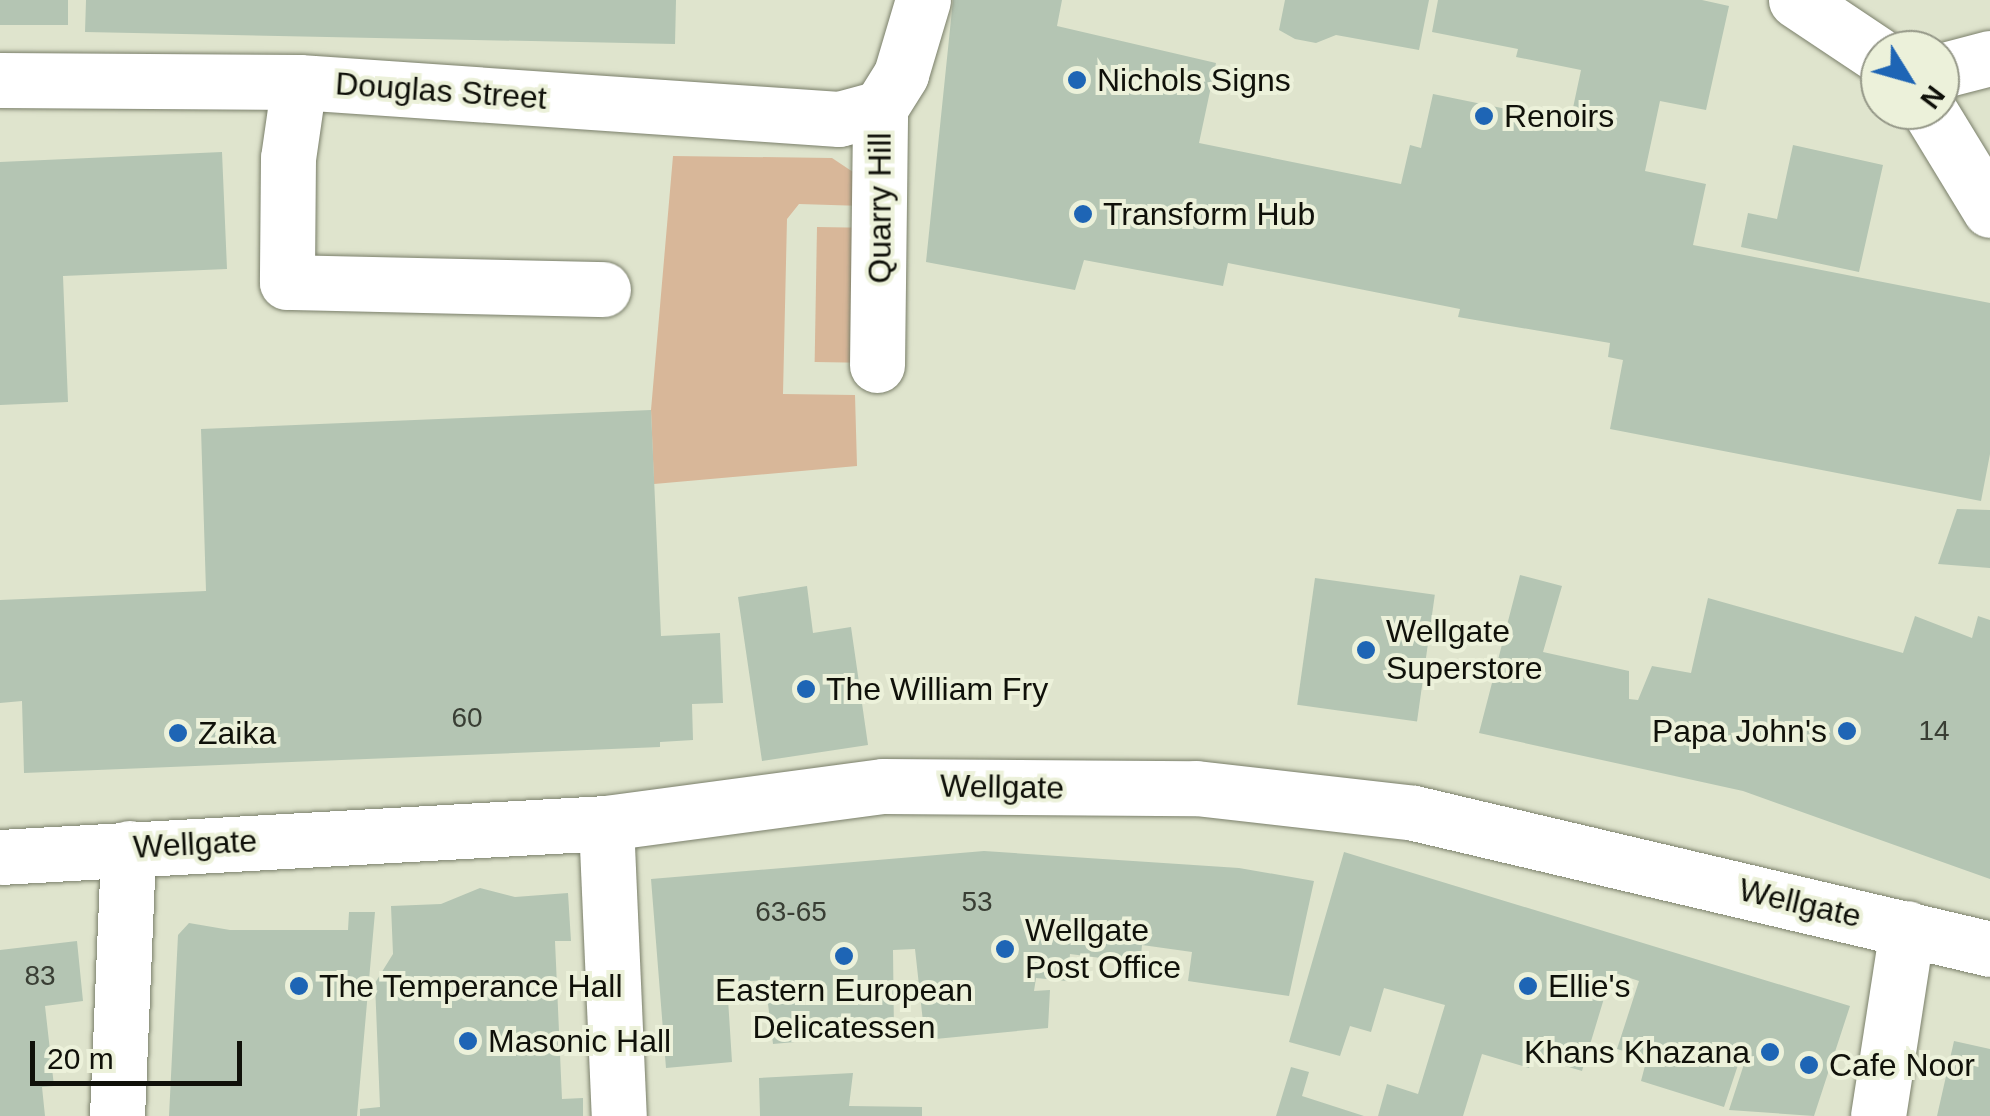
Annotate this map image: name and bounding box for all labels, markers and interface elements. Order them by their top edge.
north arrow [1860,30,1960,130]
place label: Nichols Signs [1097,61,1291,99]
street label: Douglas Street [334,64,548,118]
marker: Nichols Signs [1066,69,1088,91]
text: N [1914,80,1951,115]
place label: Renoirs [1504,97,1614,135]
marker: Renoirs [1473,105,1495,127]
street label: Quarry Hill [861,132,899,284]
place label: Transform Hub [1103,195,1315,233]
marker: Transform Hub [1072,203,1094,225]
place label: Wellgate Superstore [1386,613,1543,688]
marker: Wellgate Superstore [1355,639,1377,661]
place label: The William Fry [826,670,1048,708]
marker: The William Fry [795,678,817,700]
house number: 60 [451,701,483,735]
place label: Papa John's [1652,712,1827,750]
place label: Zaika [198,714,276,752]
house number: 14 [1918,714,1950,748]
marker: Papa John's [1836,720,1858,742]
marker: Zaika [167,722,189,744]
street label: Wellgate [940,767,1064,807]
street label: Wellgate [132,822,258,866]
street label: Wellgate [1735,870,1865,936]
house number: 53 [961,885,993,919]
house number: 63-65 [755,895,827,929]
place label: Wellgate Post Office [1025,912,1181,987]
marker: Wellgate Post Office [994,938,1016,960]
marker: Eastern European Delicatessen [833,945,855,967]
house number: 83 [24,959,56,993]
place label: The Temperance Hall [319,967,623,1005]
place label: Ellie's [1548,967,1631,1005]
place label: Eastern European Delicatessen [715,972,973,1047]
marker: The Temperance Hall [288,975,310,997]
marker: Ellie's [1517,975,1539,997]
scale bar [35,1021,248,1083]
place label: Masonic Hall [488,1022,671,1060]
marker: Masonic Hall [457,1030,479,1052]
place label: Khans Khazana [1524,1033,1750,1071]
marker: Khans Khazana [1759,1041,1781,1063]
text: 20 m [47,1042,114,1075]
place label: Cafe Noor [1829,1046,1975,1084]
marker: Cafe Noor [1798,1054,1820,1076]

